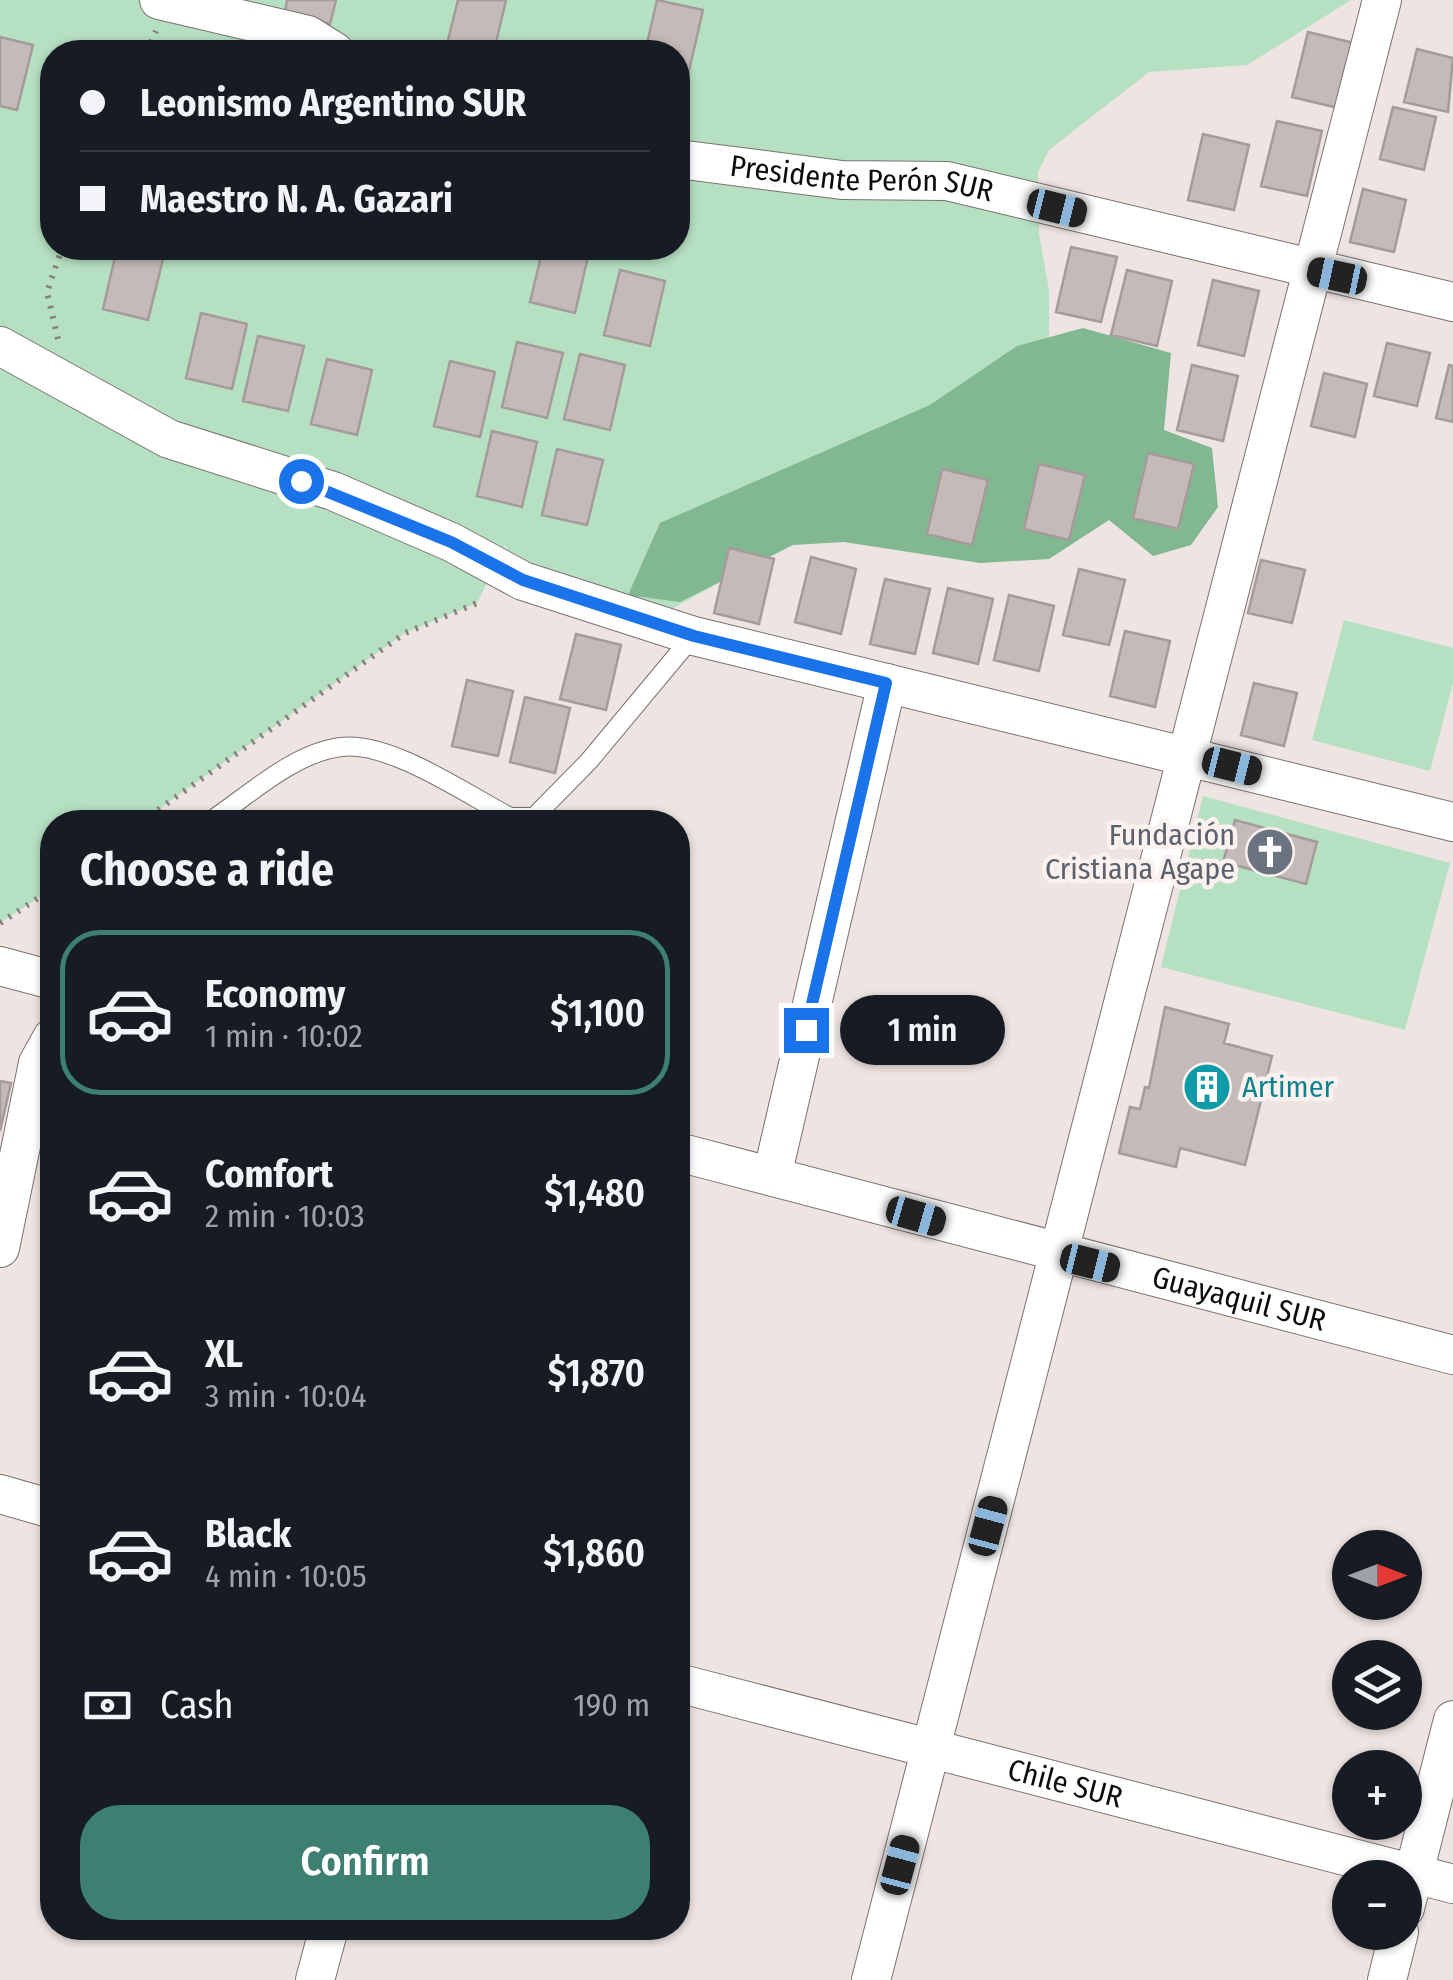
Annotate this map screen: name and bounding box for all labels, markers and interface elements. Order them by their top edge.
text: Leonismo Argentino SUR [140,80,526,126]
street label: Presidente Perón SUR [728,148,997,209]
text: Maestro N. A. Gazari [140,176,453,222]
car [1024,186,1090,230]
car [1305,255,1369,297]
route start [279,459,324,504]
car [1199,744,1265,788]
place label: Fundación Cristiana Agape [1045,817,1235,887]
church icon: Fundación Cristiana Agape [1244,826,1296,878]
text: Choose a ride [80,843,334,897]
icon: car [85,968,175,1058]
text: Economy [205,971,345,1017]
text: $1,100 [550,990,645,1036]
callout: 1 min [841,995,1006,1065]
route end [784,1008,829,1053]
text: 1 min [888,1011,957,1049]
text: 1 min · 10:02 [205,1017,363,1055]
building icon: Artimer [1181,1061,1233,1113]
place label: Artimer [1242,1069,1335,1105]
icon: car [85,1148,175,1238]
text: Comfort [205,1151,333,1197]
text: $1,480 [545,1170,645,1216]
car [883,1193,949,1239]
text: 2 min · 10:03 [205,1197,365,1235]
car [1057,1241,1123,1285]
street label: Guayaquil SUR [1148,1259,1330,1339]
icon: car [85,1328,175,1418]
text: XL [205,1331,243,1377]
text: $1,870 [548,1350,645,1396]
text: 3 min · 10:04 [205,1377,366,1415]
car [966,1493,1010,1559]
icon: car [85,1508,175,1598]
text: Black [205,1511,291,1557]
text: $1,860 [543,1530,645,1576]
north arrow [1332,1530,1422,1620]
map controls [1332,1530,1422,1950]
text: 4 min · 10:05 [205,1557,367,1595]
button: layers [1332,1640,1422,1730]
icon: cash [80,1678,135,1733]
text: Cash [160,1682,234,1728]
text: 190 m [573,1686,650,1724]
button: + [1332,1750,1422,1840]
street label: Chile SUR [1004,1751,1126,1816]
button: Confirm [80,1805,650,1920]
car [878,1832,922,1898]
button: − [1332,1860,1422,1950]

